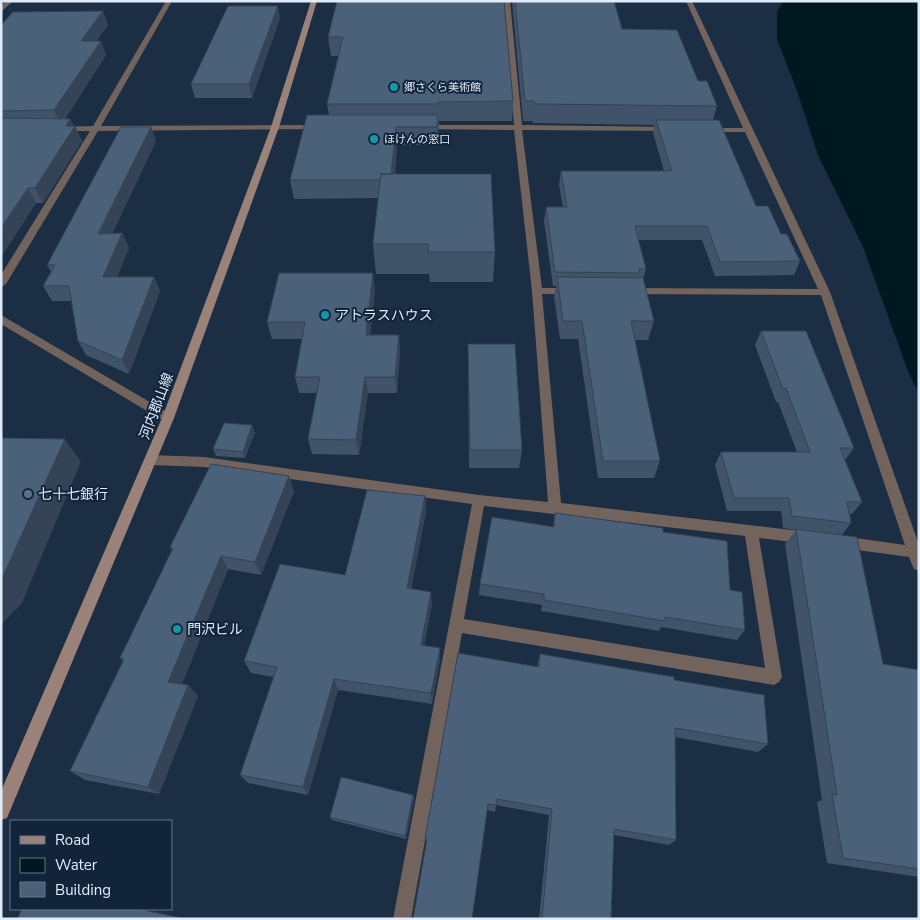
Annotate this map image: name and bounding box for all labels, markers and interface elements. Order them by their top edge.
place label: 郷さくら美術館 [404,80,481,95]
marker: 郷さくら美術館 [388,81,400,93]
place label: ほけんの窓口 [384,132,450,147]
marker: ほけんの窓口 [368,133,380,145]
place label: アトラスハウス [335,306,433,325]
marker: アトラスハウス [319,309,331,321]
street label: 河内郡山線 [135,370,178,442]
place label: 七十七銀行 [38,485,108,504]
marker: 七十七銀行 [22,488,34,500]
place label: 門沢ビル [187,620,243,639]
marker: 門沢ビル [171,623,183,635]
legend [10,820,172,910]
text: Road [55,830,90,850]
text: Water [55,855,98,875]
text: Building [55,880,111,900]

